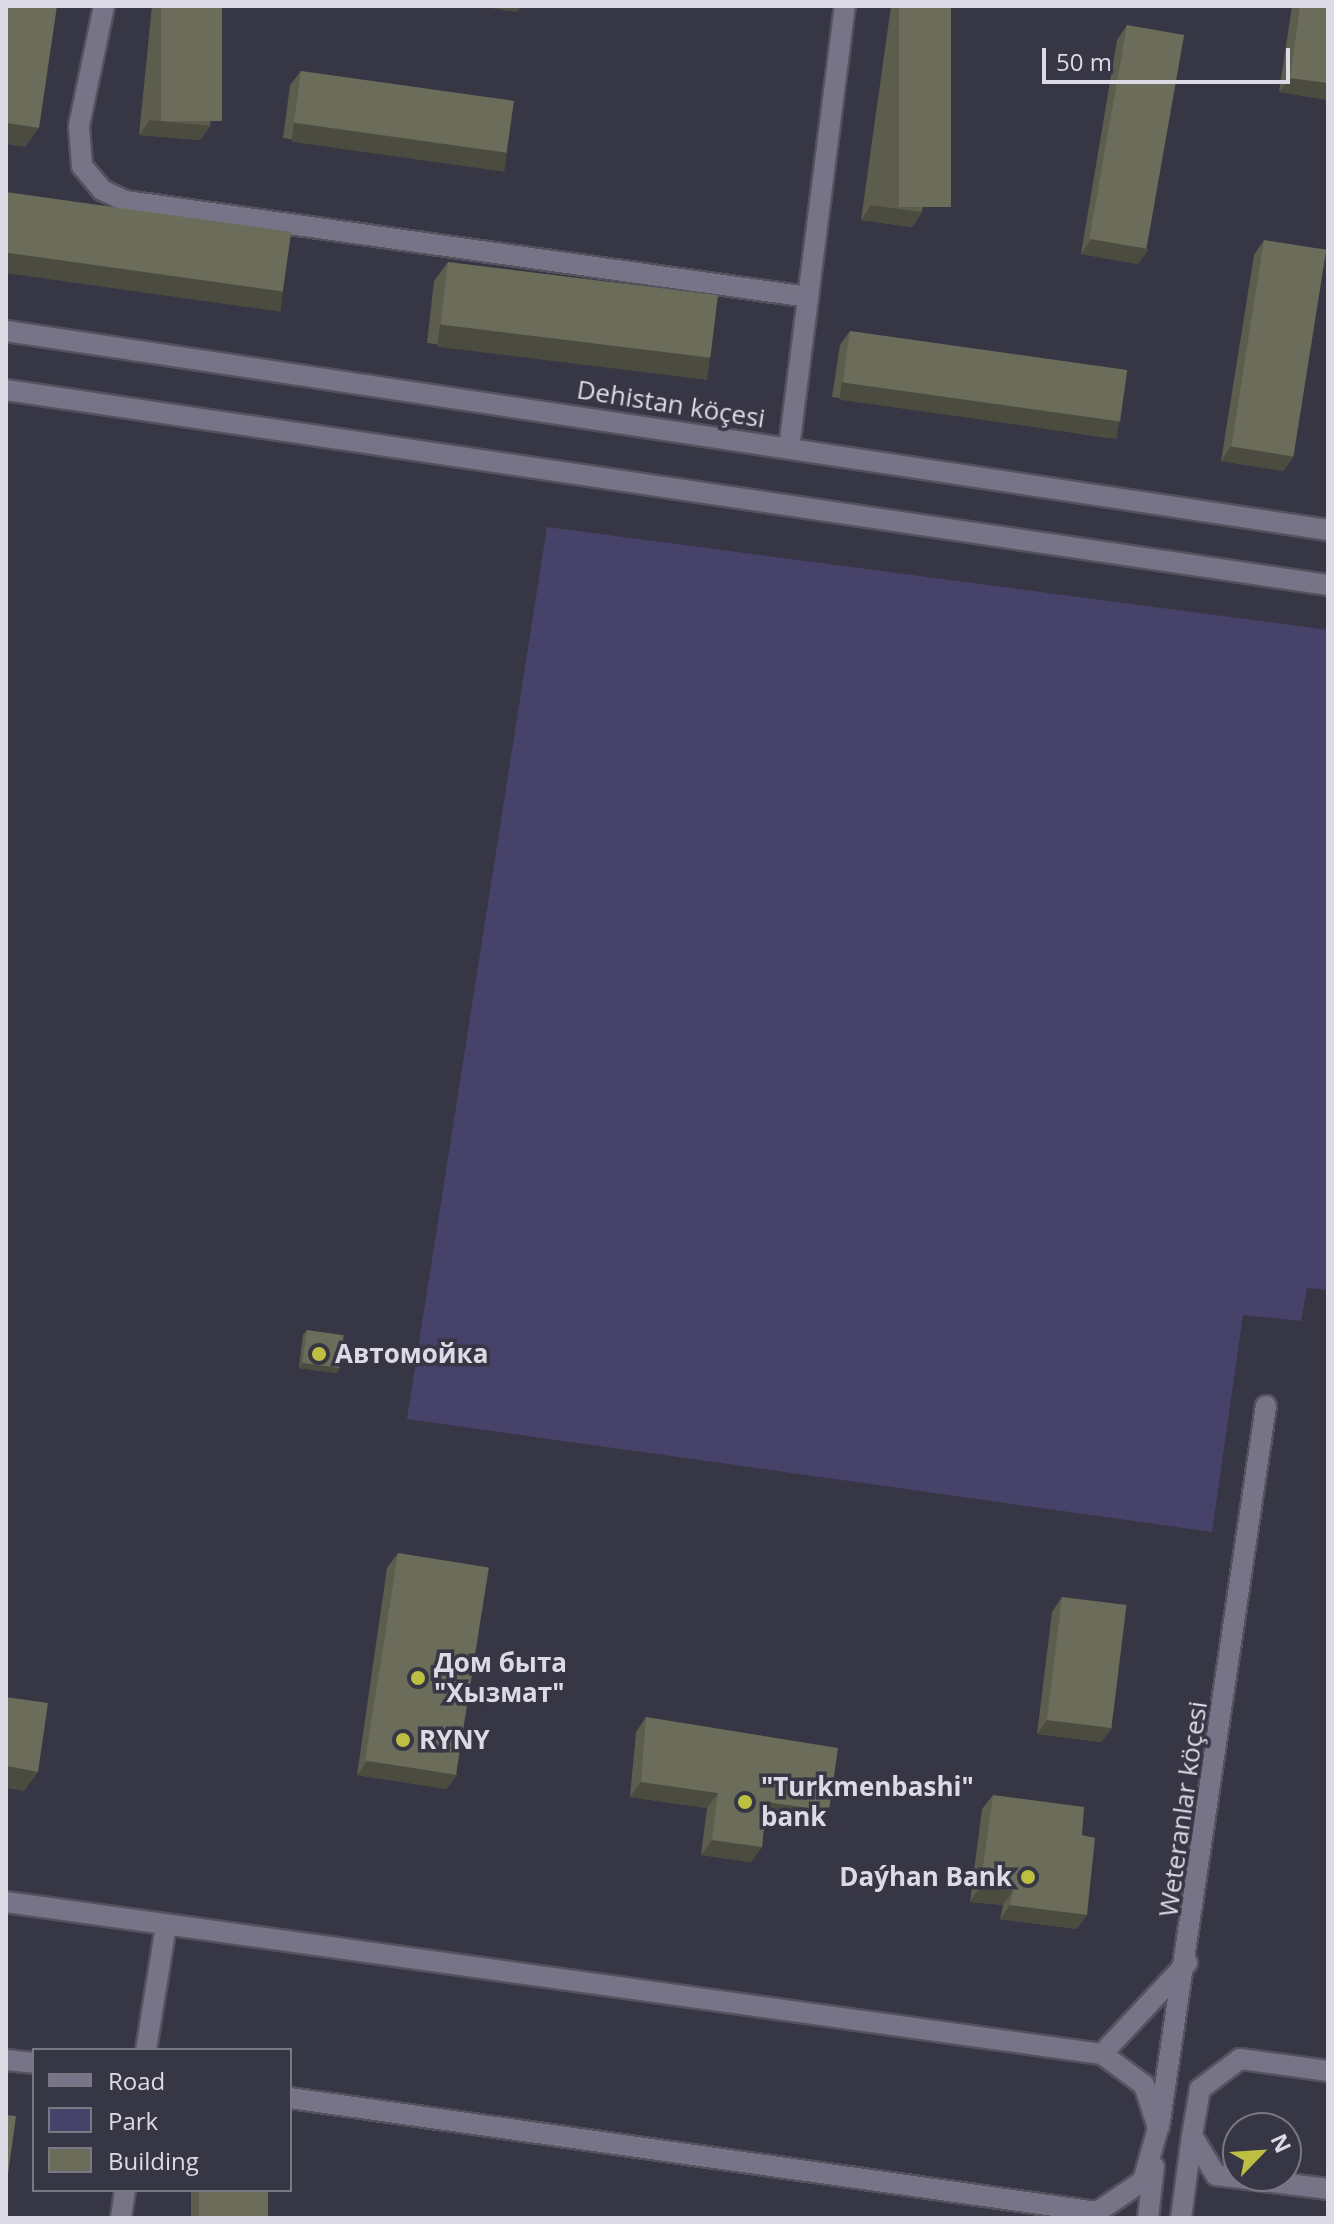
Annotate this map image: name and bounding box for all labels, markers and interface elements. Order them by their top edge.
scale bar [1046,32,1294,82]
text: 50 m [1056,45,1112,78]
street label: Dehistan köçesi [575,374,767,434]
place label: Автомойка [335,1338,488,1370]
marker: Автомойка [310,1345,328,1363]
place label: Дом быта "Хызмат" [434,1647,567,1708]
marker: Дом быта "Хызмат" [409,1669,427,1687]
street label: Weteranlar köçesi [1152,1699,1214,1919]
place label: RYNY [419,1724,490,1756]
marker: RYNY [394,1731,412,1749]
place label: "Turkmenbashi" bank [761,1771,974,1832]
marker: "Turkmenbashi" bank [736,1793,754,1811]
place label: Daýhan Bank [839,1861,1012,1893]
marker: Daýhan Bank [1019,1868,1037,1886]
legend [32,2048,292,2192]
text: Road [108,2064,165,2097]
text: Park [108,2104,158,2137]
north arrow [1222,2112,1302,2192]
text: N [1265,2128,1299,2157]
text: Building [108,2144,199,2177]

